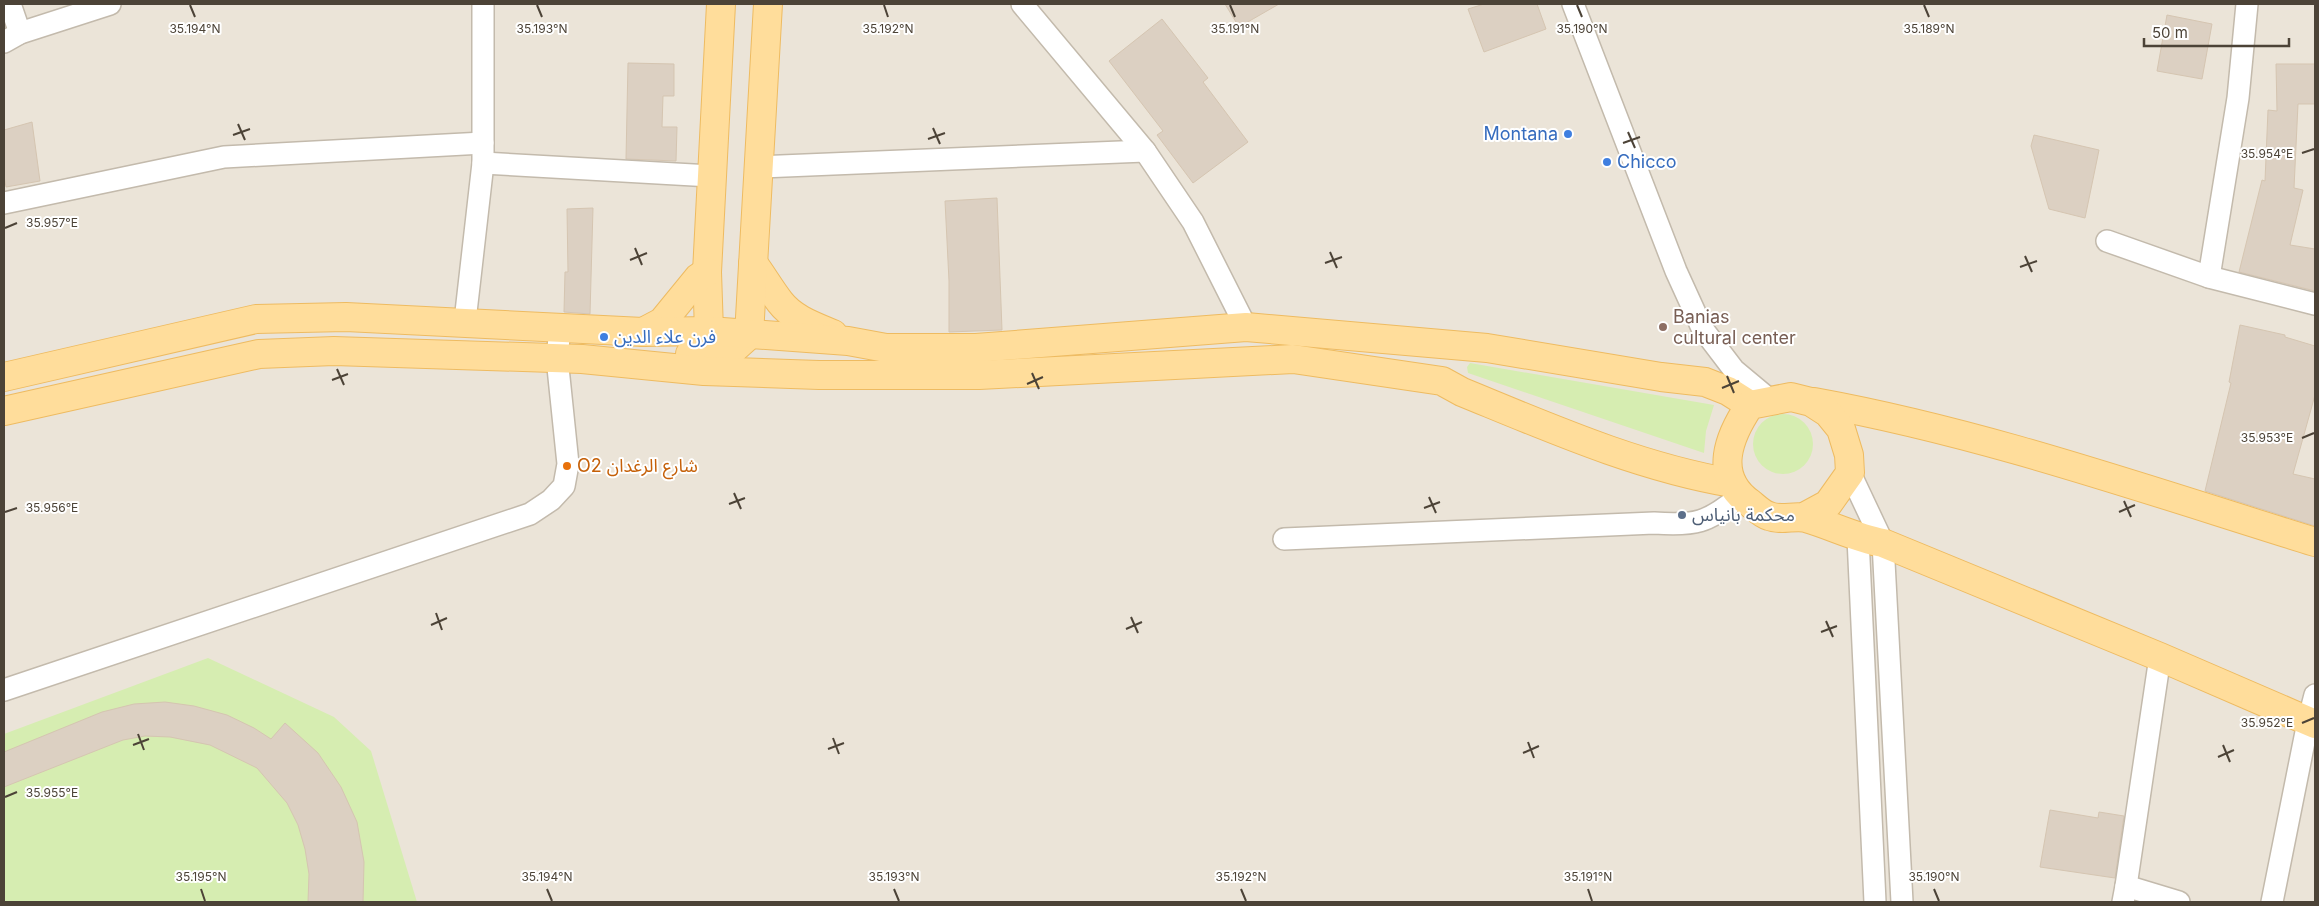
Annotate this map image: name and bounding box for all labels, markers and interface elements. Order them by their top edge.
scale bar [2144,15,2289,47]
text: 35.194°N [169,21,221,36]
text: 35.193°N [517,21,567,36]
text: 35.192°N [863,21,913,36]
text: 35.191°N [1211,21,1259,36]
text: 35.190°N [1556,21,1608,36]
text: 35.189°N [1903,21,1955,36]
text: 50 m [2152,23,2188,42]
place label: Montana [1483,123,1558,144]
marker: Montana [1562,128,1574,140]
text: 35.954°E [2241,146,2293,161]
place label: Chicco [1617,151,1677,172]
marker: Chicco [1601,156,1613,168]
text: 35.957°E [26,215,78,230]
place label: Banias cultural center [1673,306,1796,348]
marker: Banias cultural center [1657,321,1669,333]
place label: فرن علاء الدين [614,326,716,348]
marker: فرن علاء الدين [598,331,610,343]
text: 35.953°E [2241,430,2293,445]
place label: O2 شارع الرغدان [577,455,698,480]
marker: O2 شارع الرغدان [561,460,573,472]
text: 35.956°E [26,500,78,515]
place label: محكمة بانياس [1692,504,1795,526]
marker: محكمة بانياس [1676,509,1688,521]
text: 35.952°E [2241,715,2293,730]
text: 35.955°E [26,785,78,800]
text: 35.195°N [176,869,226,884]
text: 35.194°N [521,869,573,884]
text: 35.193°N [869,869,919,884]
text: 35.192°N [1216,869,1266,884]
text: 35.191°N [1564,869,1612,884]
text: 35.190°N [1908,869,1960,884]

